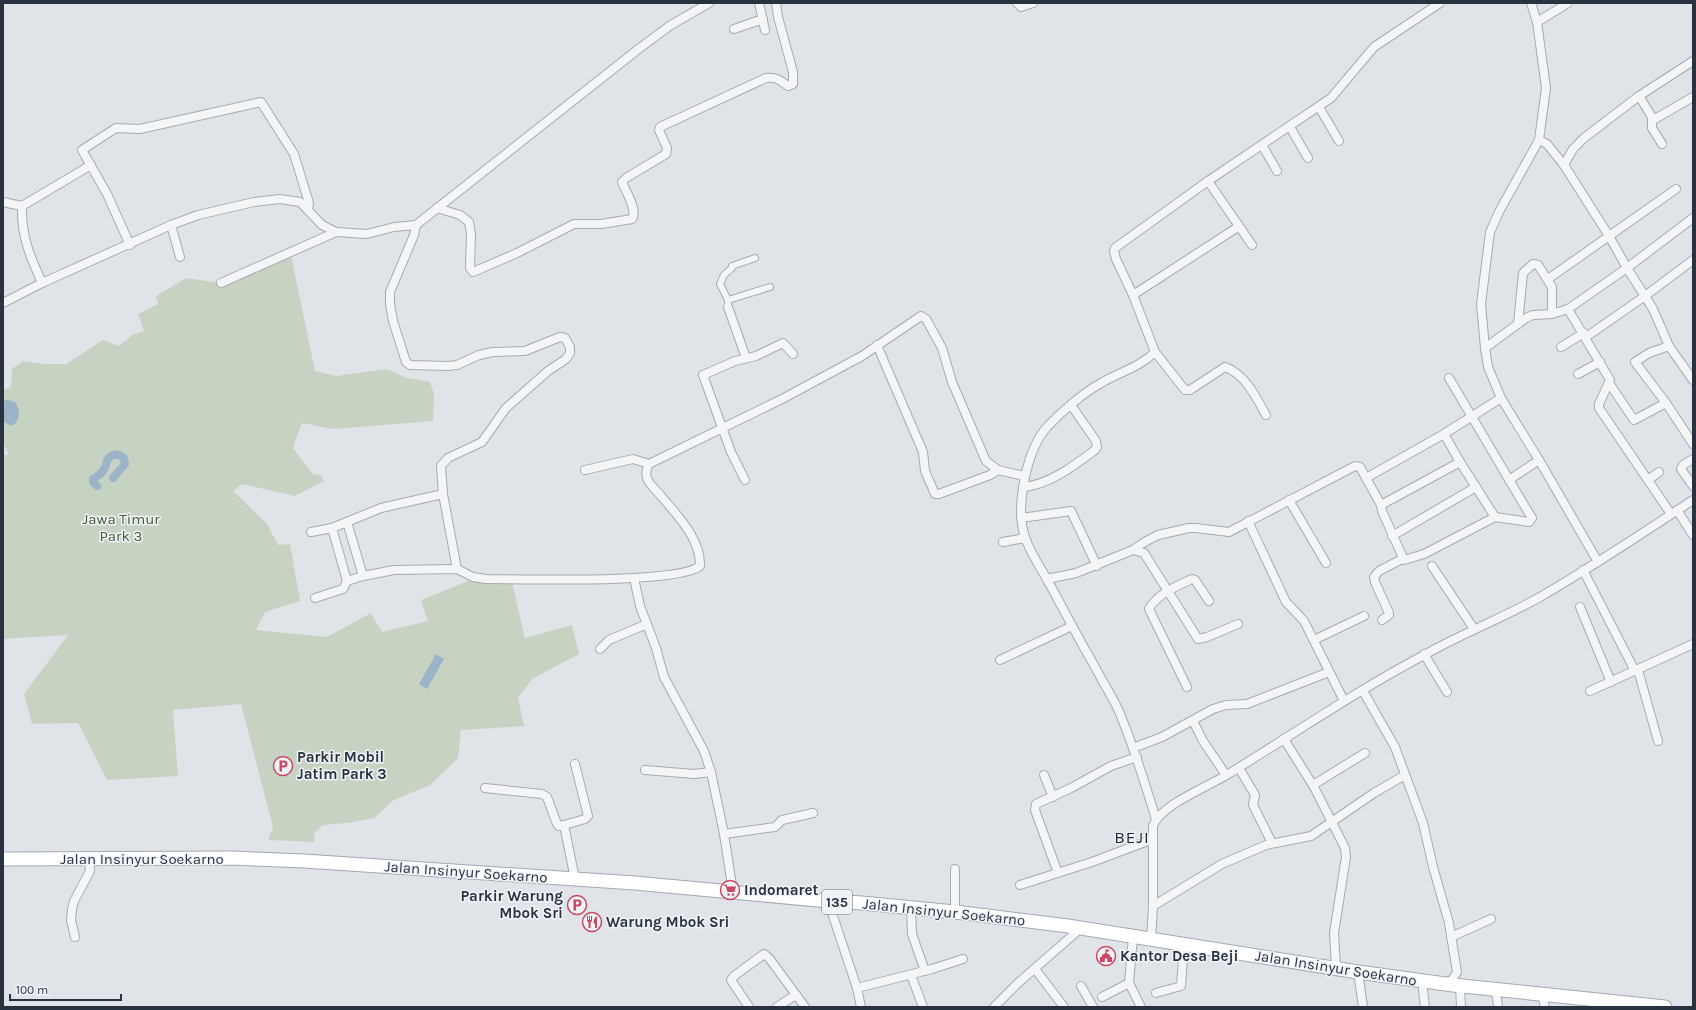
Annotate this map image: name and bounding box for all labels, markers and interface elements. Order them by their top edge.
park label: Jawa Timur Park 3 [82,510,160,545]
place label: Parkir Mobil Jatim Park 3 [297,748,387,783]
parking icon: Parkir Mobil Jatim Park 3 [272,755,294,777]
district label: BEJI [1114,827,1150,847]
street label: Jalan Insinyur Soekarno [60,850,224,868]
street label: Jalan Insinyur Soekarno [384,857,548,887]
supermarket icon: Indomaret [719,879,741,901]
place label: Indomaret [744,881,818,899]
place label: Parkir Warung Mbok Sri [460,887,563,922]
road number: 135 [822,890,852,914]
parking icon: Parkir Warung Mbok Sri [566,894,588,916]
street label: Jalan Insinyur Soekarno [862,895,1026,929]
restaurant icon: Warung Mbok Sri [581,911,603,933]
place label: Warung Mbok Sri [606,913,729,931]
public building icon: Kantor Desa Beji [1095,945,1117,967]
street label: Jalan Insinyur Soekarno [1254,946,1418,990]
place label: Kantor Desa Beji [1120,947,1238,965]
scale bar [10,976,121,1002]
text: 100 m [16,983,48,997]

